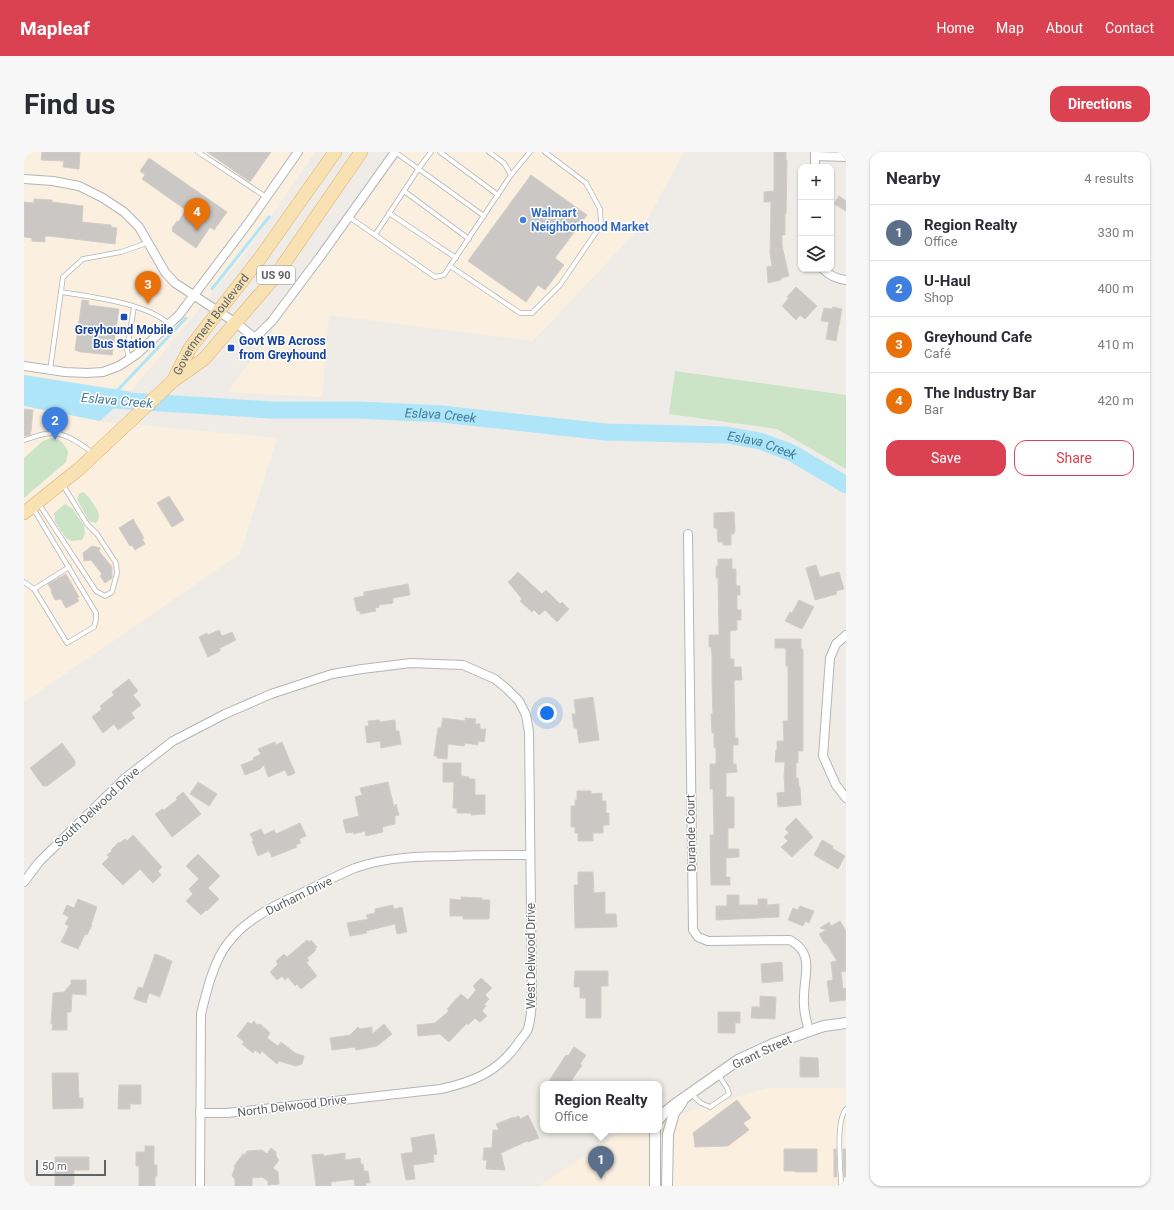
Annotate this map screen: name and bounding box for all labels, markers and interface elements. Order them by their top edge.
text: Mapleaf [20,17,90,40]
text: Home [936,20,974,36]
text: Map [996,20,1024,36]
text: About [1046,20,1083,36]
text: Contact [1105,20,1154,36]
button: Directions [1050,86,1150,122]
text: Find us [24,88,115,121]
map controls [798,164,834,272]
button: + [798,164,834,200]
text: Nearby [886,168,941,188]
text: 4 results [1084,171,1134,186]
pin: 4 [184,198,210,231]
button: − [798,200,834,236]
place label: Walmart Neighborhood Market [531,206,649,234]
marker: Walmart Neighborhood Market [518,215,528,225]
text: Region Realty [924,216,1017,234]
text: 1 [895,225,903,240]
text: 330 m [1097,225,1134,240]
text: Office [924,234,958,249]
button: layers [798,236,834,272]
road number: US 90 [257,266,295,284]
pin: 3 [135,271,161,304]
street label: Government Boulevard [170,271,252,378]
text: U-Haul [924,272,971,290]
text: 2 [895,281,903,296]
text: 400 m [1097,281,1134,296]
text: Shop [924,290,954,305]
marker: Greyhound Mobile Bus Station [119,312,129,322]
place label: Greyhound Mobile Bus Station [75,323,174,351]
text: Greyhound Cafe [924,328,1032,346]
place label: Govt WB Across from Greyhound [239,334,327,362]
text: 3 [895,337,903,352]
text: 410 m [1097,337,1134,352]
marker: Govt WB Across from Greyhound [226,343,236,353]
text: Café [924,346,951,361]
text: The Industry Bar [924,384,1036,402]
water label: Eslava Creek [81,390,154,411]
text: 4 [895,393,903,408]
text: 420 m [1097,393,1134,408]
text: Bar [924,402,944,417]
water label: Eslava Creek [404,405,478,426]
pin: 2 [42,407,68,440]
water label: Eslava Creek [726,428,800,463]
button: Save [886,440,1006,476]
button: Share [1014,440,1134,476]
your location [537,703,557,723]
street label: South Delwood Drive [52,764,142,850]
street label: Durande Court [683,794,699,872]
street label: Durham Drive [264,874,334,918]
street label: West Delwood Drive [524,903,538,1009]
street label: Grant Street [730,1032,794,1072]
popup [540,1081,662,1133]
text: Region Realty [554,1091,648,1109]
street label: North Delwood Drive [237,1092,347,1120]
text: Office [554,1109,588,1124]
pin: 1 [588,1146,614,1179]
scale bar [36,1158,106,1177]
text: 50 m [42,1160,67,1173]

